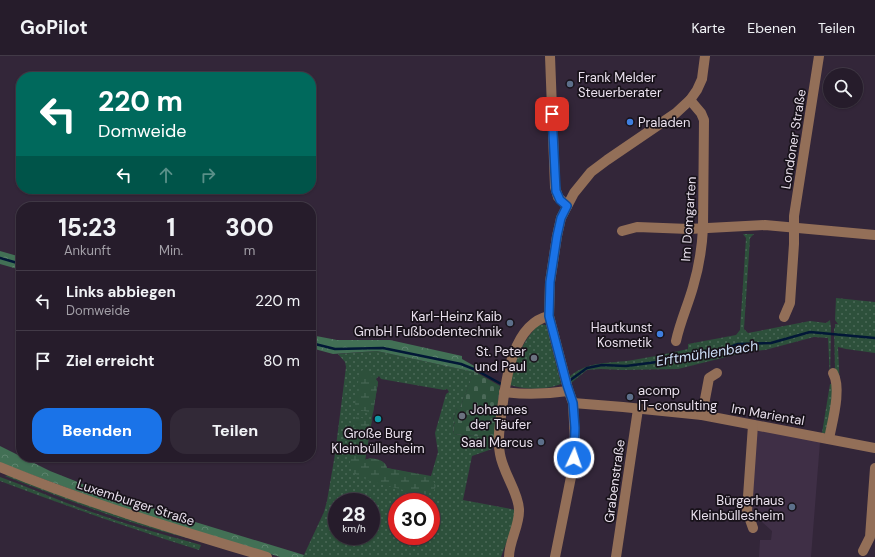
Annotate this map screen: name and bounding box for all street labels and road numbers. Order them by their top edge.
street label: Londoner Straße [777,88,810,190]
street label: Im Domgarten [677,176,700,262]
street label: Im Mariental [730,400,806,429]
street label: Grabenstraße [600,438,629,524]
street label: Luxemburger Straße [75,475,197,530]

